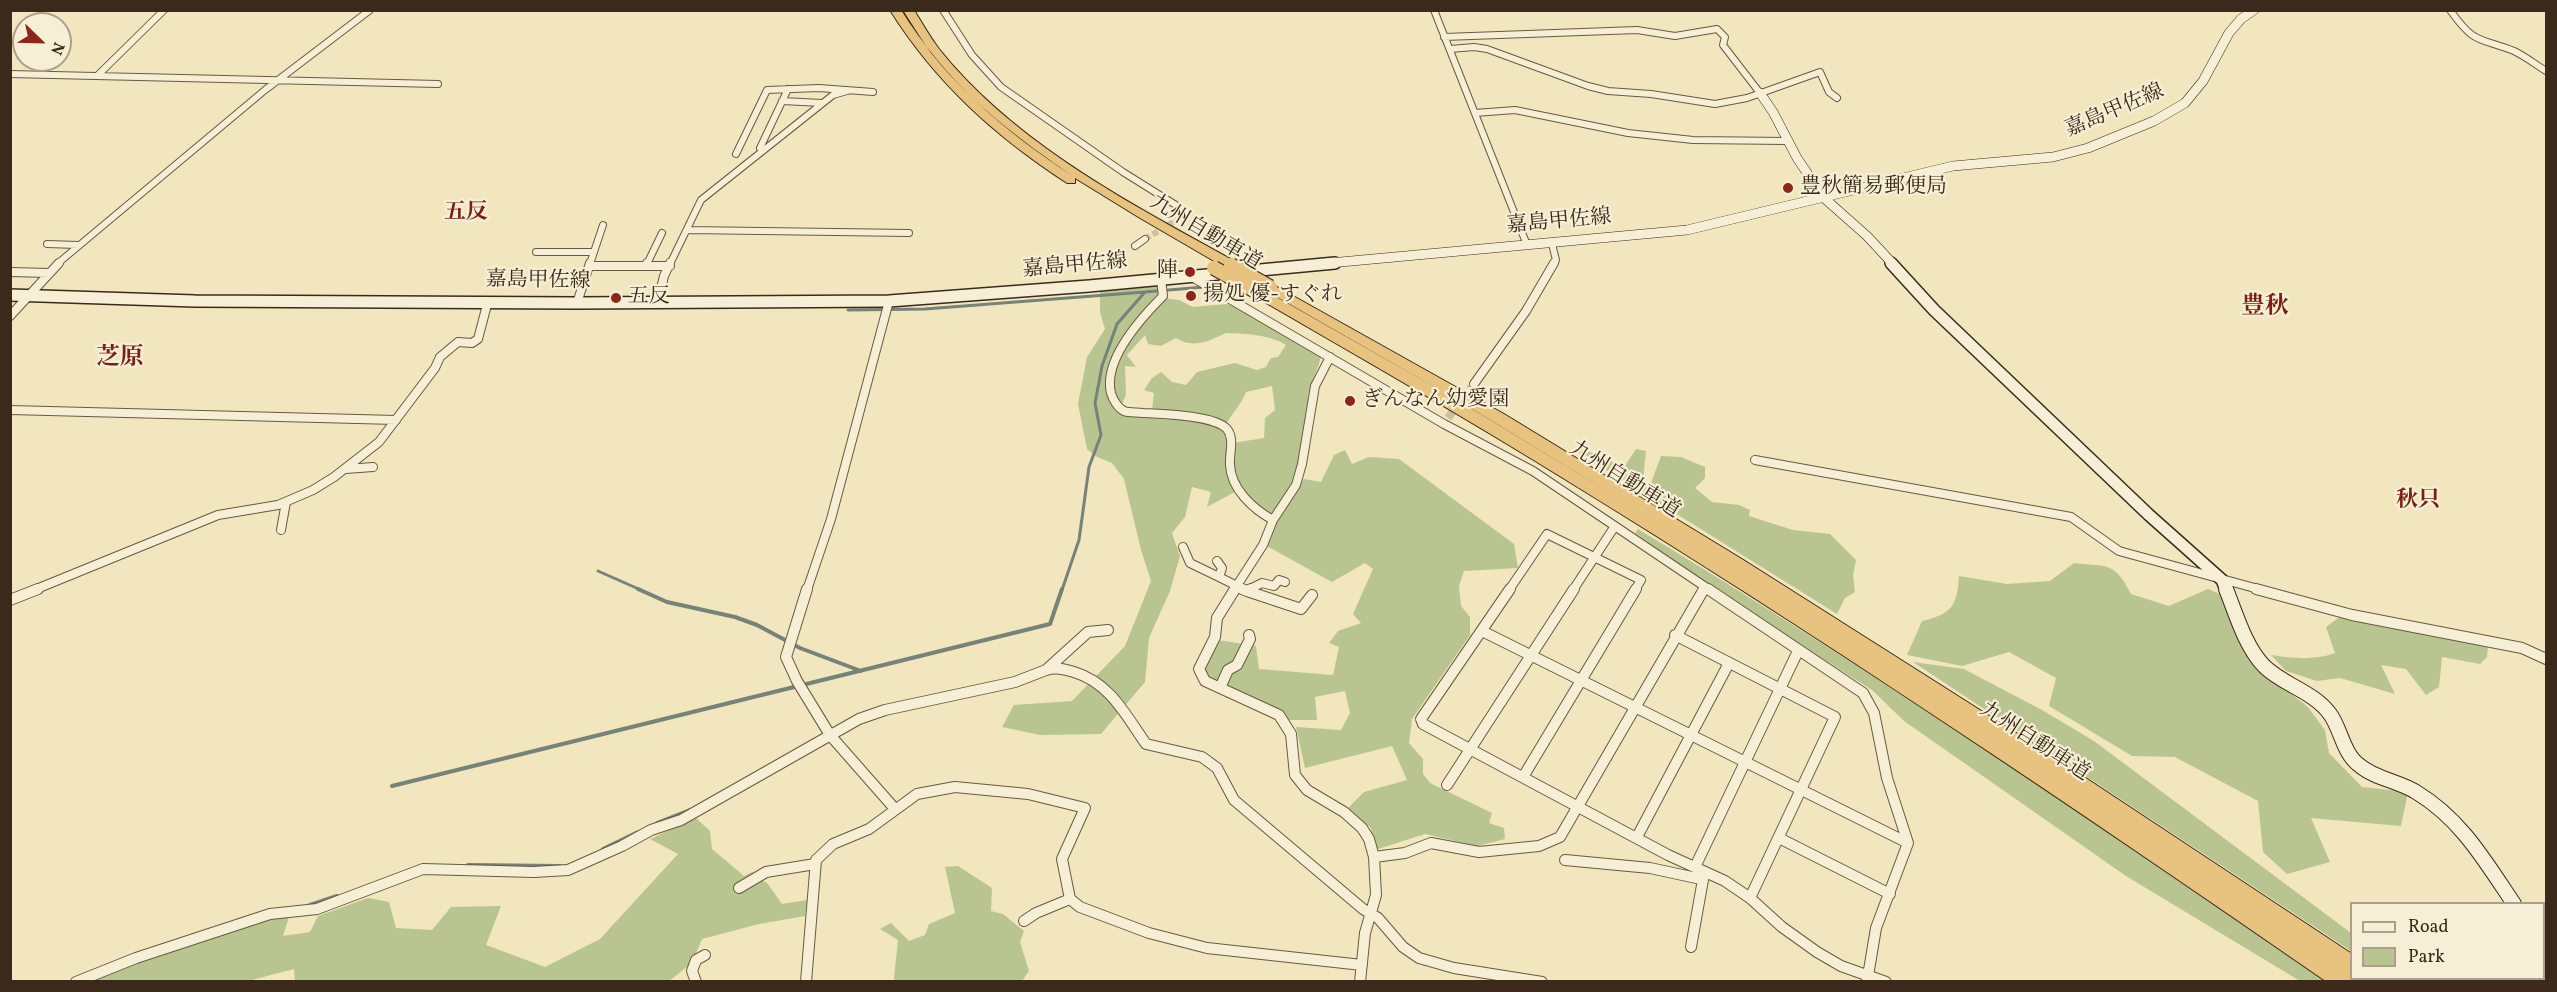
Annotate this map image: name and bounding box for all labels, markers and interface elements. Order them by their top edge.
north arrow [12,12,72,72]
text: N [44,39,69,58]
street label: 嘉島甲佐線 [2062,80,2168,144]
place label: 豊秋簡易郵便局 [1800,175,1947,201]
marker: 豊秋簡易郵便局 [1781,181,1795,195]
street label: 九州自動車道 [1145,191,1265,277]
district label: 五反 [444,201,488,227]
street label: 嘉島甲佐線 [1506,206,1612,240]
street label: 嘉島甲佐線 [1022,250,1128,284]
place label: 陣 [1157,259,1178,285]
marker: 陣 [1183,265,1197,279]
street label: 嘉島甲佐線 [485,268,591,296]
place label: 揚処 優-すぐれ [1203,283,1342,309]
place label: 五反 [628,285,670,311]
marker: 揚処 優-すぐれ [1184,289,1198,303]
marker: 五反 [609,291,623,305]
district label: 豊秋 [2241,295,2289,323]
district label: 芝原 [96,346,144,374]
place label: ぎんなん幼愛園 [1362,388,1509,414]
marker: ぎんなん幼愛園 [1343,394,1357,408]
street label: 九州自動車道 [1564,437,1684,525]
district label: 秋只 [2396,489,2440,515]
street label: 九州自動車道 [1974,698,2094,788]
legend [2350,902,2545,980]
text: Road [2408,915,2449,940]
text: Park [2408,945,2445,970]

